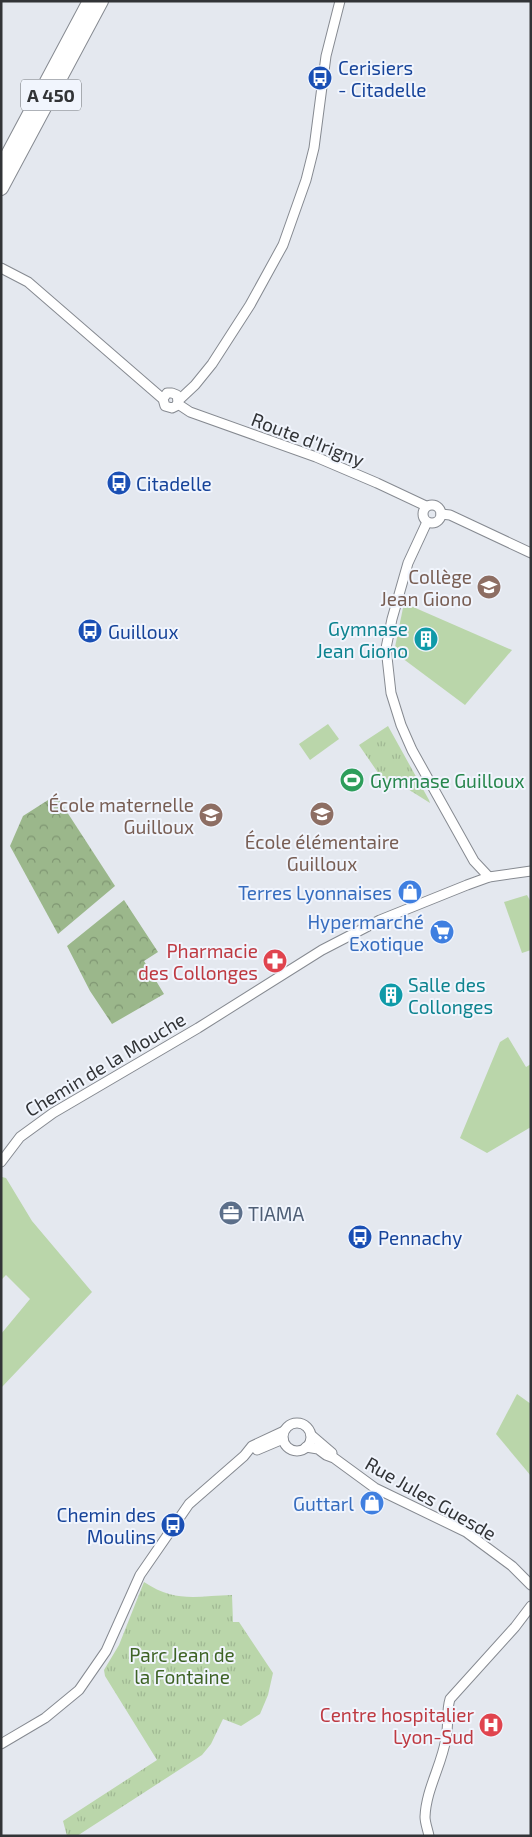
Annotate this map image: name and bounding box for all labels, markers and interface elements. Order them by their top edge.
place label: Cerisiers - Citadelle [338,56,427,101]
bus stop icon: Cerisiers - Citadelle [307,65,333,91]
road number: A 450 [21,80,81,110]
street label: Route d'Irigny [248,407,368,471]
bus stop icon: Citadelle [106,470,132,496]
place label: Citadelle [136,472,212,495]
place label: Collège Jean Giono [380,565,472,610]
school or university icon: Collège Jean Giono [476,574,502,600]
place label: Gymnase Jean Giono [316,617,408,662]
bus stop icon: Guilloux [77,618,103,644]
place label: Guilloux [108,620,178,643]
building icon: Gymnase Jean Giono [413,626,439,652]
sports icon: Gymnase Guilloux [339,767,365,793]
place label: Gymnase Guilloux [370,769,525,792]
place label: École maternelle Guilloux [48,793,194,838]
school or university icon: École élémentaire Guilloux [309,801,335,827]
school or university icon: École maternelle Guilloux [198,802,224,828]
place label: École élémentaire Guilloux [245,830,399,875]
shop icon: Terres Lyonnaises [397,879,423,905]
place label: Terres Lyonnaises [238,881,392,904]
place label: Hypermarché Exotique [307,910,424,955]
supermarket icon: Hypermarché Exotique [429,919,455,945]
place label: Pharmacie des Collonges [138,939,258,984]
pharmacy icon: Pharmacie des Collonges [262,948,288,974]
place label: Salle des Collonges [408,973,493,1018]
building icon: Salle des Collonges [378,982,404,1008]
street label: Chemin de la Mouche [21,1007,189,1121]
office icon: TIAMA [218,1200,244,1226]
place label: TIAMA [248,1202,304,1225]
bus stop icon: Pennachy [347,1224,373,1250]
place label: Pennachy [378,1226,462,1249]
street label: Rue Jules Guesde [361,1451,501,1545]
shop icon: Guttarl [359,1490,385,1516]
place label: Guttarl [293,1492,354,1515]
place label: Chemin des Moulins [57,1503,156,1548]
bus stop icon: Chemin des Moulins [160,1512,186,1538]
park label: Parc Jean de la Fontaine [129,1643,235,1688]
place label: Centre hospitalier Lyon-Sud [320,1703,474,1748]
hospital icon: Centre hospitalier Lyon-Sud [478,1712,504,1738]

